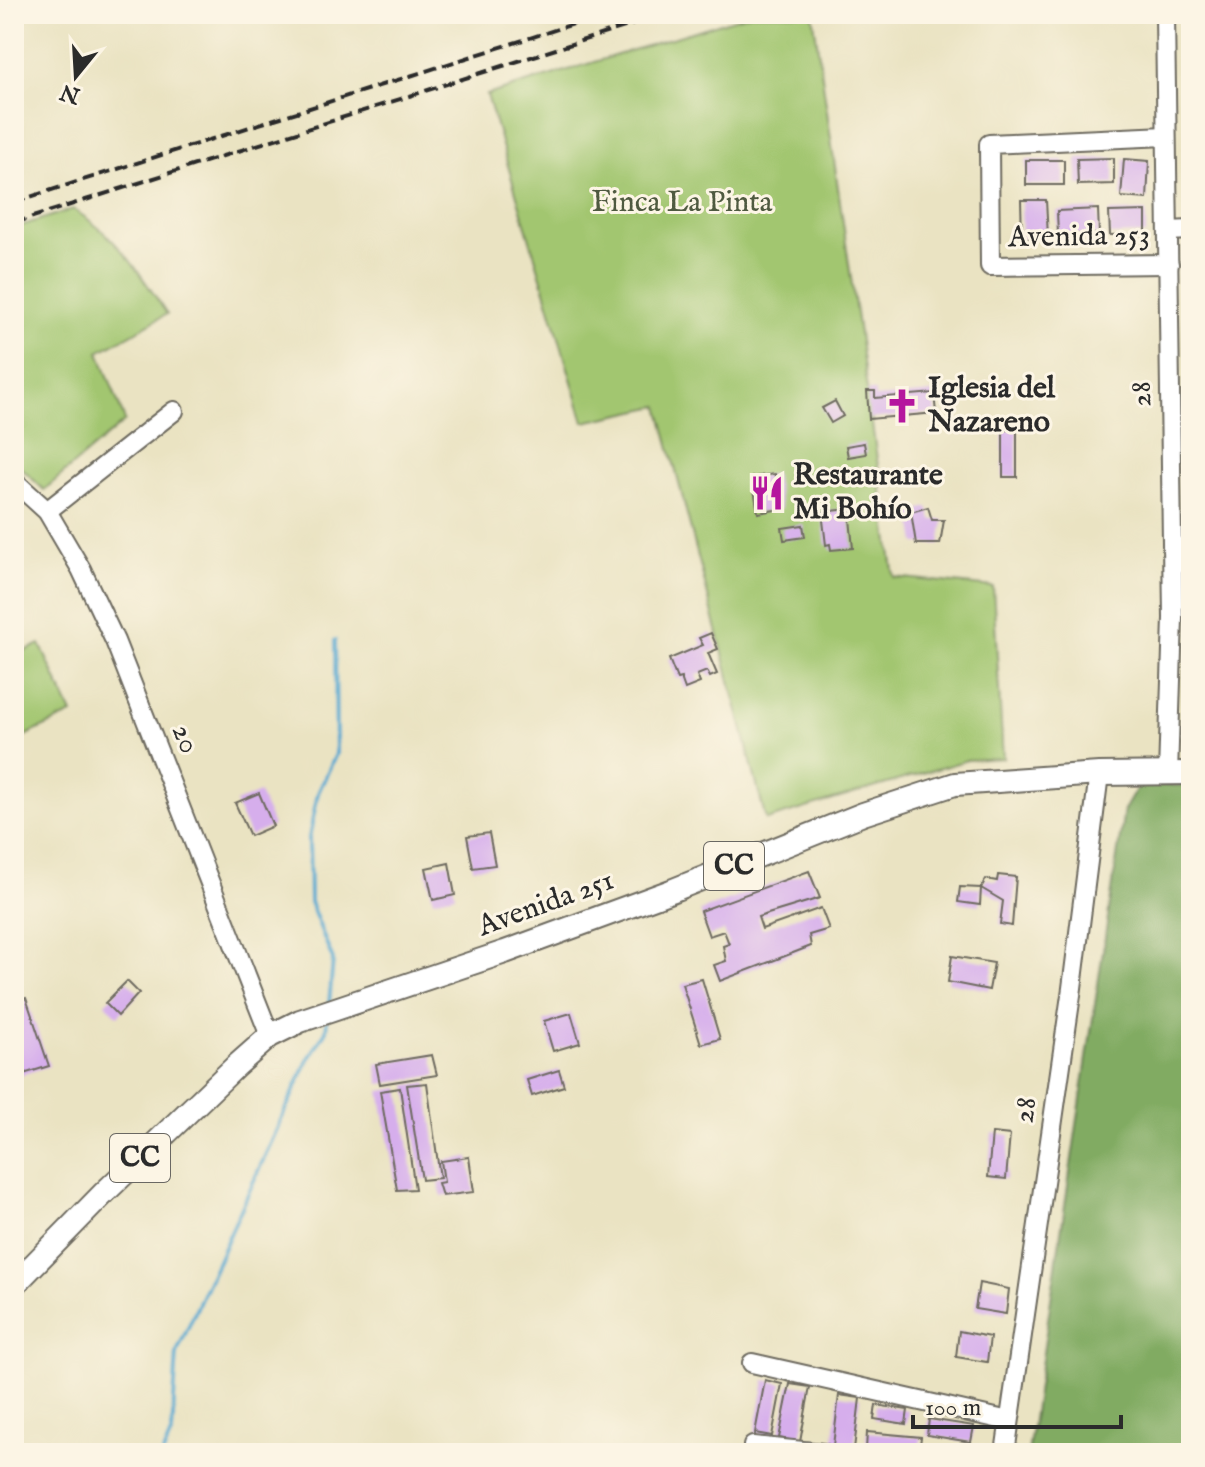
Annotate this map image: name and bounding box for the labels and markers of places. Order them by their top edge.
place label: Iglesia del Nazareno [927,370,1056,442]
church icon: Iglesia del Nazareno [883,387,921,425]
place label: Restaurante Mi Bohío [793,457,943,529]
restaurant icon: Restaurante Mi Bohío [748,474,786,512]

